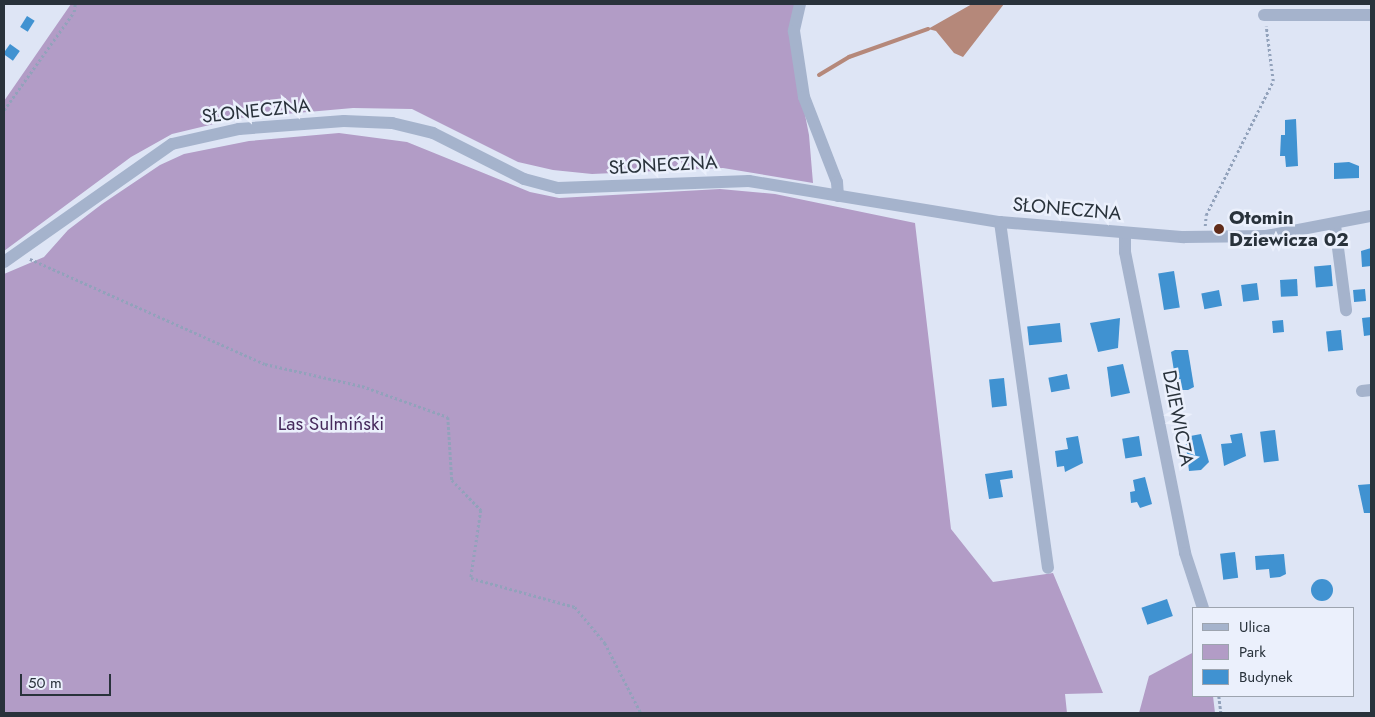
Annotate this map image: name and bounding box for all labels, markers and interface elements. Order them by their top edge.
street label: SŁONECZNA [201,94,311,128]
street label: SŁONECZNA [608,151,718,179]
street label: SŁONECZNA [1012,193,1122,225]
place label: Otomin Dziewicza 02 [1229,207,1349,251]
marker: Otomin Dziewicza 02 [1213,223,1225,235]
street label: DZIEWICZA [1158,368,1198,468]
park label: Las Sulmiński [278,413,384,435]
legend [1192,607,1355,697]
text: Ulica [1239,616,1270,638]
text: Park [1239,641,1266,663]
scale bar [22,664,114,696]
text: Budynek [1239,666,1293,688]
text: 50 m [28,672,62,694]

